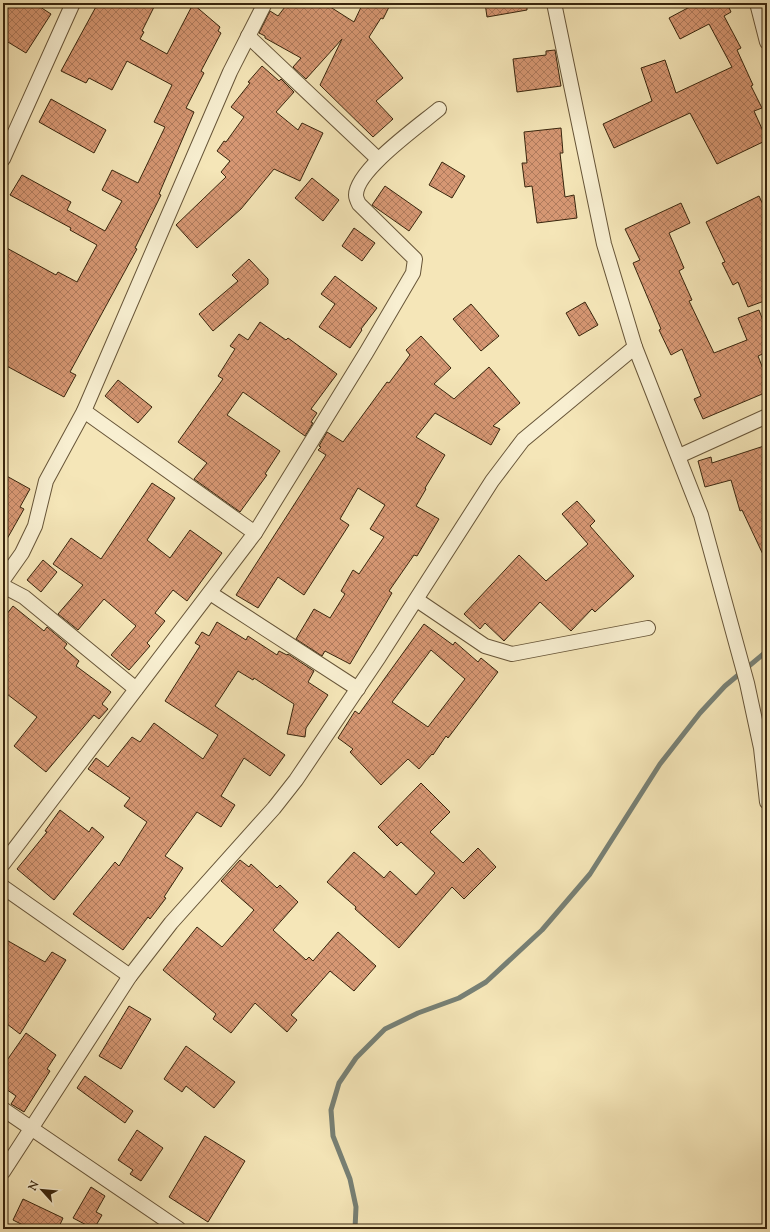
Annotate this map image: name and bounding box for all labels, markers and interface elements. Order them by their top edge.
north arrow [22,1170,62,1210]
text: N [24,1178,43,1194]

